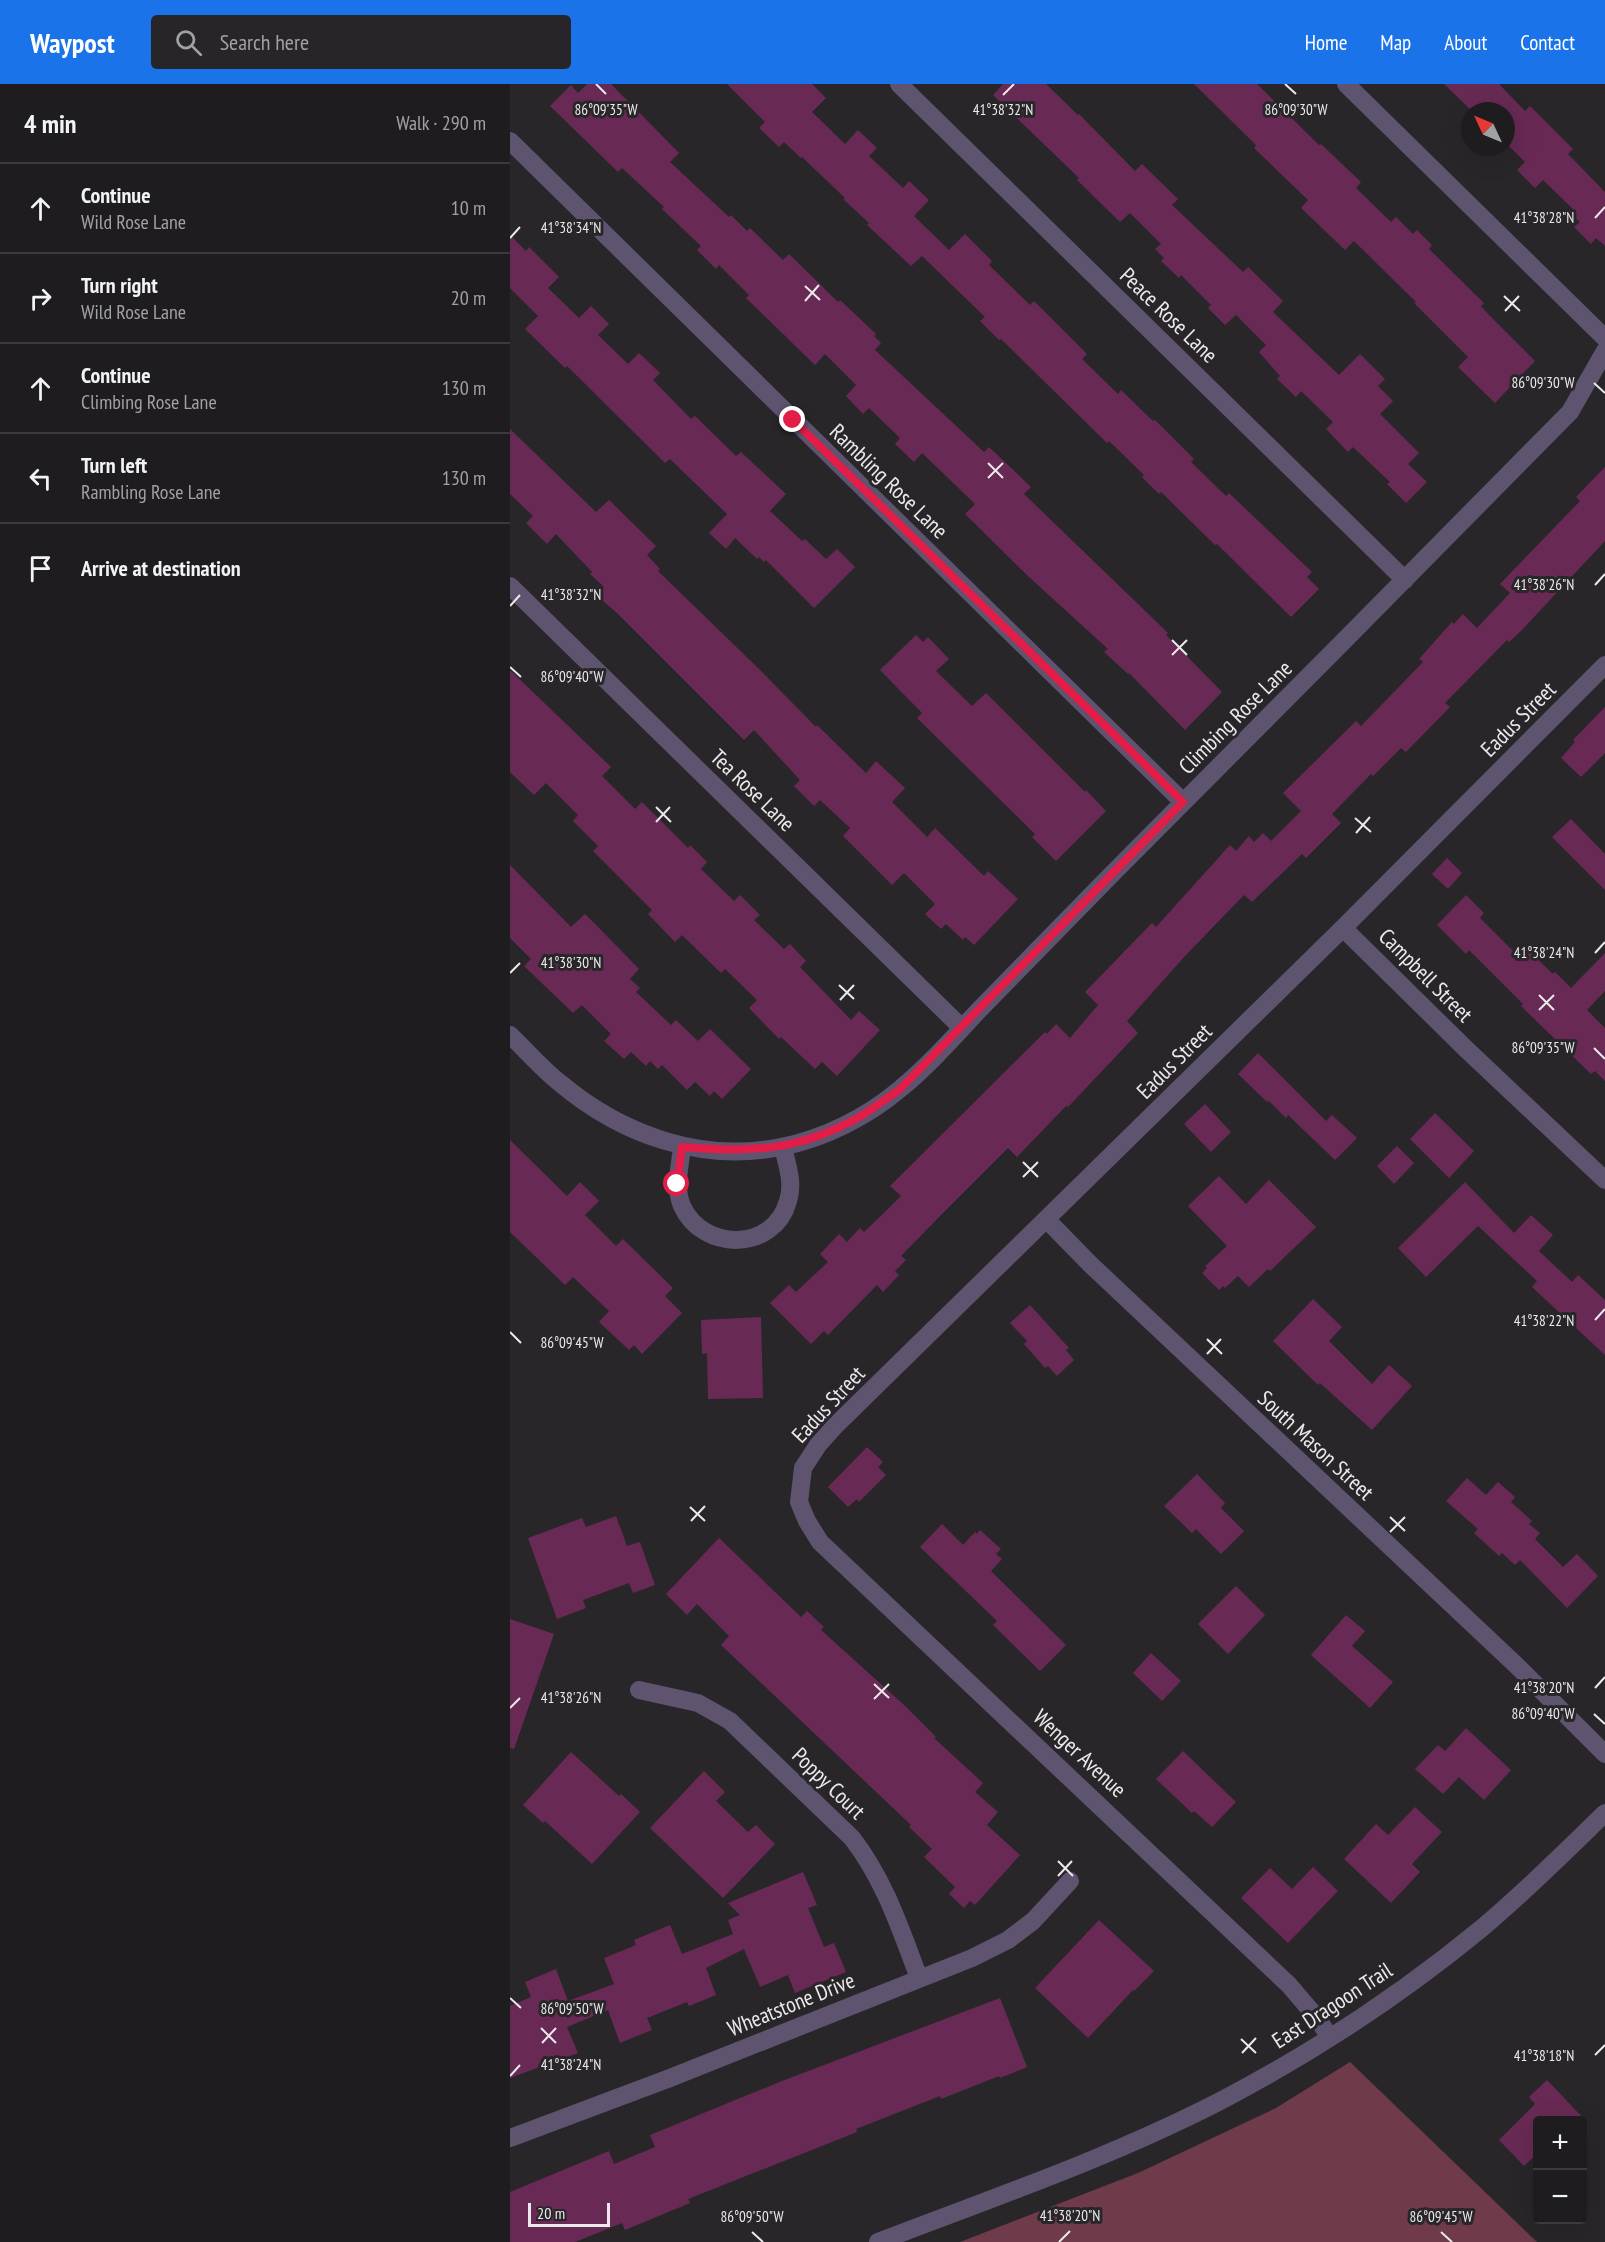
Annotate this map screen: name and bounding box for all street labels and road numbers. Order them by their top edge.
street label: Peace Rose Lane [1114,261,1224,369]
street label: Rambling Rose Lane [824,418,954,544]
street label: Climbing Rose Lane [1172,654,1298,780]
street label: Eadus Street [1475,676,1561,762]
street label: Tea Rose Lane [705,743,801,837]
street label: Campbell Street [1373,922,1479,1028]
street label: Eadus Street [1131,1018,1217,1104]
street label: Eadus Street [785,1360,871,1448]
street label: South Mason Street [1252,1384,1380,1506]
street label: Wenger Avenue [1028,1703,1132,1803]
street label: Poppy Court [786,1741,872,1825]
street label: East Dragoon Trail [1267,1955,1398,2054]
street label: Wheatstone Drive [723,1966,859,2042]

